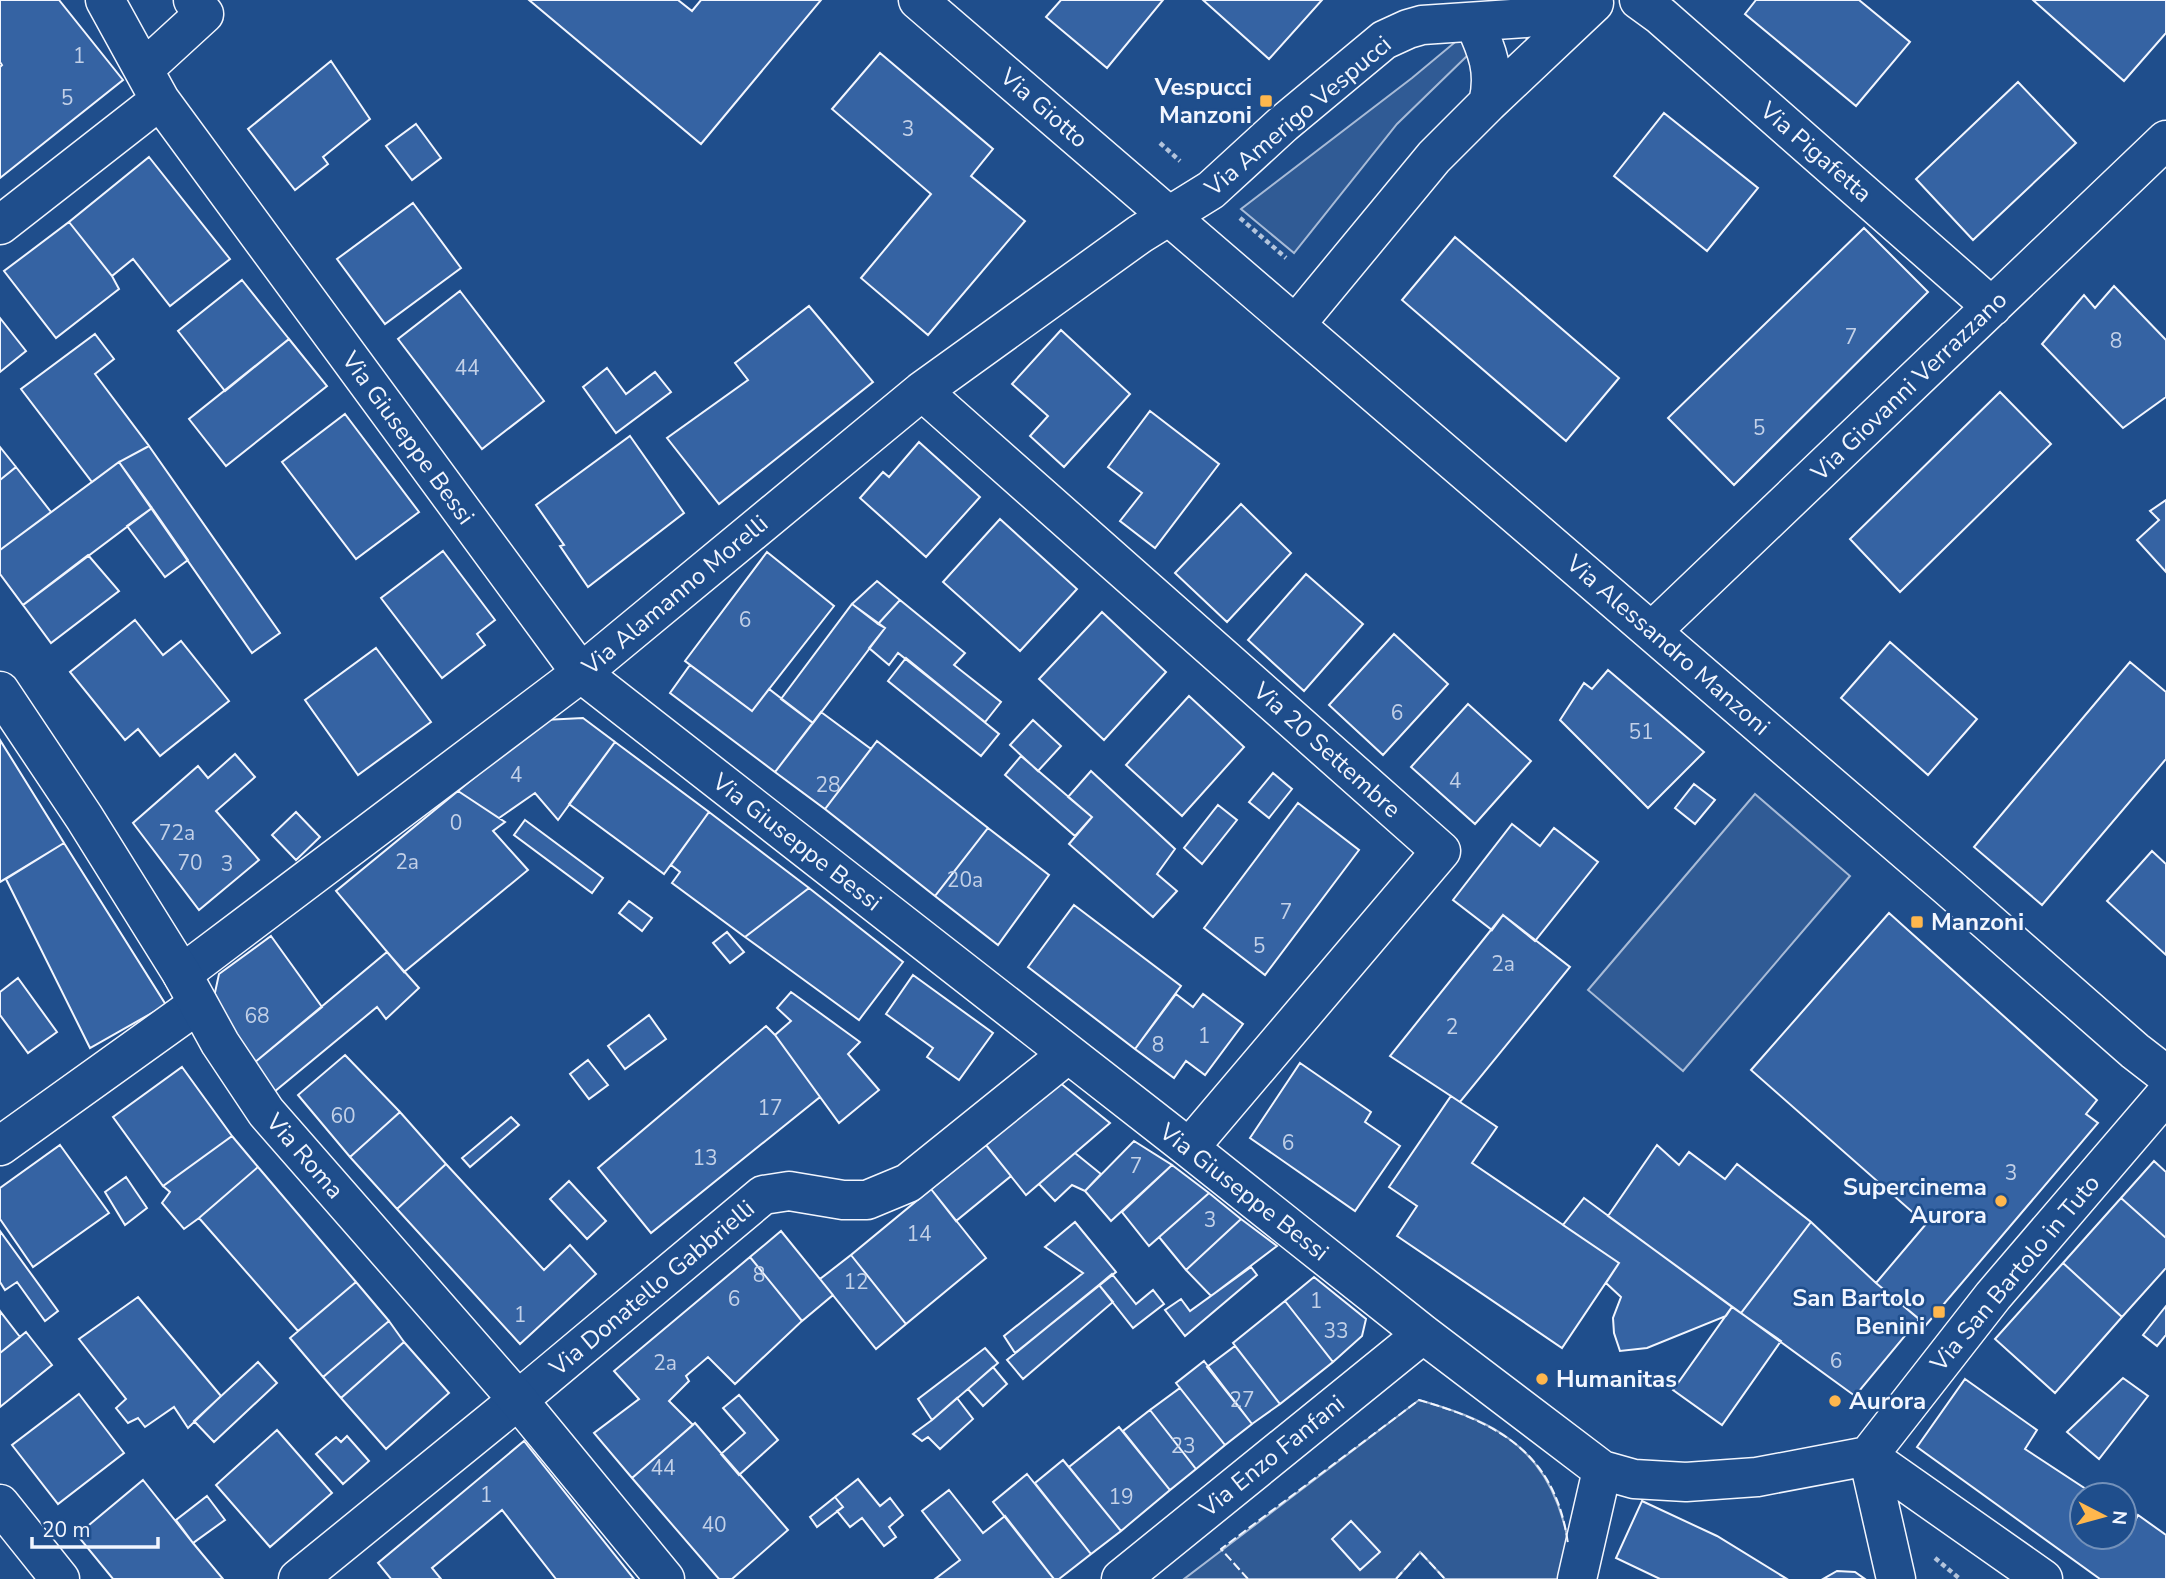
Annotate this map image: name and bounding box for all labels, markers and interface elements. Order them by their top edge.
street label: Via Amerigo Vespucci [1197,29,1398,204]
house number: 1 [73,42,85,70]
street label: Via Giotto [992,60,1095,155]
place label: Vespucci Manzoni [1154,71,1252,131]
house number: 5 [61,84,73,112]
marker: Vespucci Manzoni [1258,93,1274,109]
street label: Via Pigafetta [1753,94,1879,209]
house number: 3 [902,115,914,143]
street label: Via Giovanni Verrazzano [1803,284,2014,489]
house number: 7 [1845,323,1857,351]
house number: 8 [2110,327,2122,355]
street label: Via Giuseppe Bessi [334,344,482,531]
house number: 44 [454,354,480,382]
house number: 5 [1753,414,1765,442]
street label: Via Alamanno Morelli [575,508,775,683]
street label: Via Alessandro Manzoni [1559,547,1777,742]
house number: 6 [739,606,751,634]
street label: Via 20 Settembre [1246,674,1408,825]
house number: 6 [1391,699,1403,727]
house number: 51 [1628,718,1654,746]
house number: 4 [510,761,522,789]
street label: Via Giuseppe Bessi [705,765,888,918]
house number: 4 [1449,767,1461,795]
house number: 28 [815,771,841,799]
house number: 0 [450,809,462,837]
house number: 72a [159,819,195,847]
house number: 2a [395,848,419,876]
house number: 70 [177,849,203,877]
house number: 3 [221,850,233,878]
house number: 20a [947,866,983,894]
house number: 7 [1280,898,1292,926]
place label: Manzoni [1931,906,2024,938]
marker: Manzoni [1909,914,1925,930]
house number: 5 [1253,932,1265,960]
house number: 2a [1491,950,1515,978]
house number: 68 [244,1002,270,1030]
house number: 2 [1446,1013,1458,1041]
house number: 1 [1198,1022,1210,1050]
house number: 8 [1152,1031,1164,1059]
house number: 17 [757,1094,783,1122]
house number: 60 [330,1102,356,1130]
street label: Via Roma [258,1106,351,1206]
street label: Via Giuseppe Bessi [1152,1115,1335,1268]
house number: 6 [1282,1129,1294,1157]
house number: 13 [692,1144,718,1172]
house number: 7 [1130,1152,1142,1180]
house number: 3 [2005,1159,2017,1187]
street label: Via San Bartolo in Tuto [1922,1168,2107,1379]
place label: Supercinema Aurora [1843,1171,1987,1231]
street label: Via Donatello Gabbrielli [542,1193,761,1384]
marker: Supercinema Aurora [1993,1193,2009,1209]
house number: 3 [1204,1206,1216,1234]
house number: 14 [906,1220,932,1248]
house number: 8 [753,1261,765,1289]
house number: 12 [843,1268,869,1296]
place label: San Bartolo Benini [1792,1282,1925,1342]
house number: 6 [728,1285,740,1313]
house number: 1 [1310,1287,1322,1315]
house number: 1 [514,1301,526,1329]
marker: San Bartolo Benini [1931,1304,1947,1320]
house number: 33 [1323,1317,1349,1345]
house number: 6 [1830,1347,1842,1375]
house number: 2a [653,1349,677,1377]
place label: Humanitas [1556,1363,1677,1395]
marker: Humanitas [1534,1371,1550,1387]
place label: Aurora [1849,1385,1926,1417]
house number: 27 [1229,1386,1255,1414]
street label: Via Enzo Fanfani [1192,1388,1351,1525]
marker: Aurora [1827,1393,1843,1409]
house number: 23 [1170,1432,1196,1460]
house number: 44 [650,1454,676,1482]
house number: 1 [480,1481,492,1509]
north arrow [2068,1481,2138,1551]
house number: 19 [1108,1483,1134,1511]
scale bar [32,1506,158,1550]
text: N [2105,1509,2133,1526]
house number: 40 [701,1511,727,1539]
text: 20 m [42,1516,91,1544]

